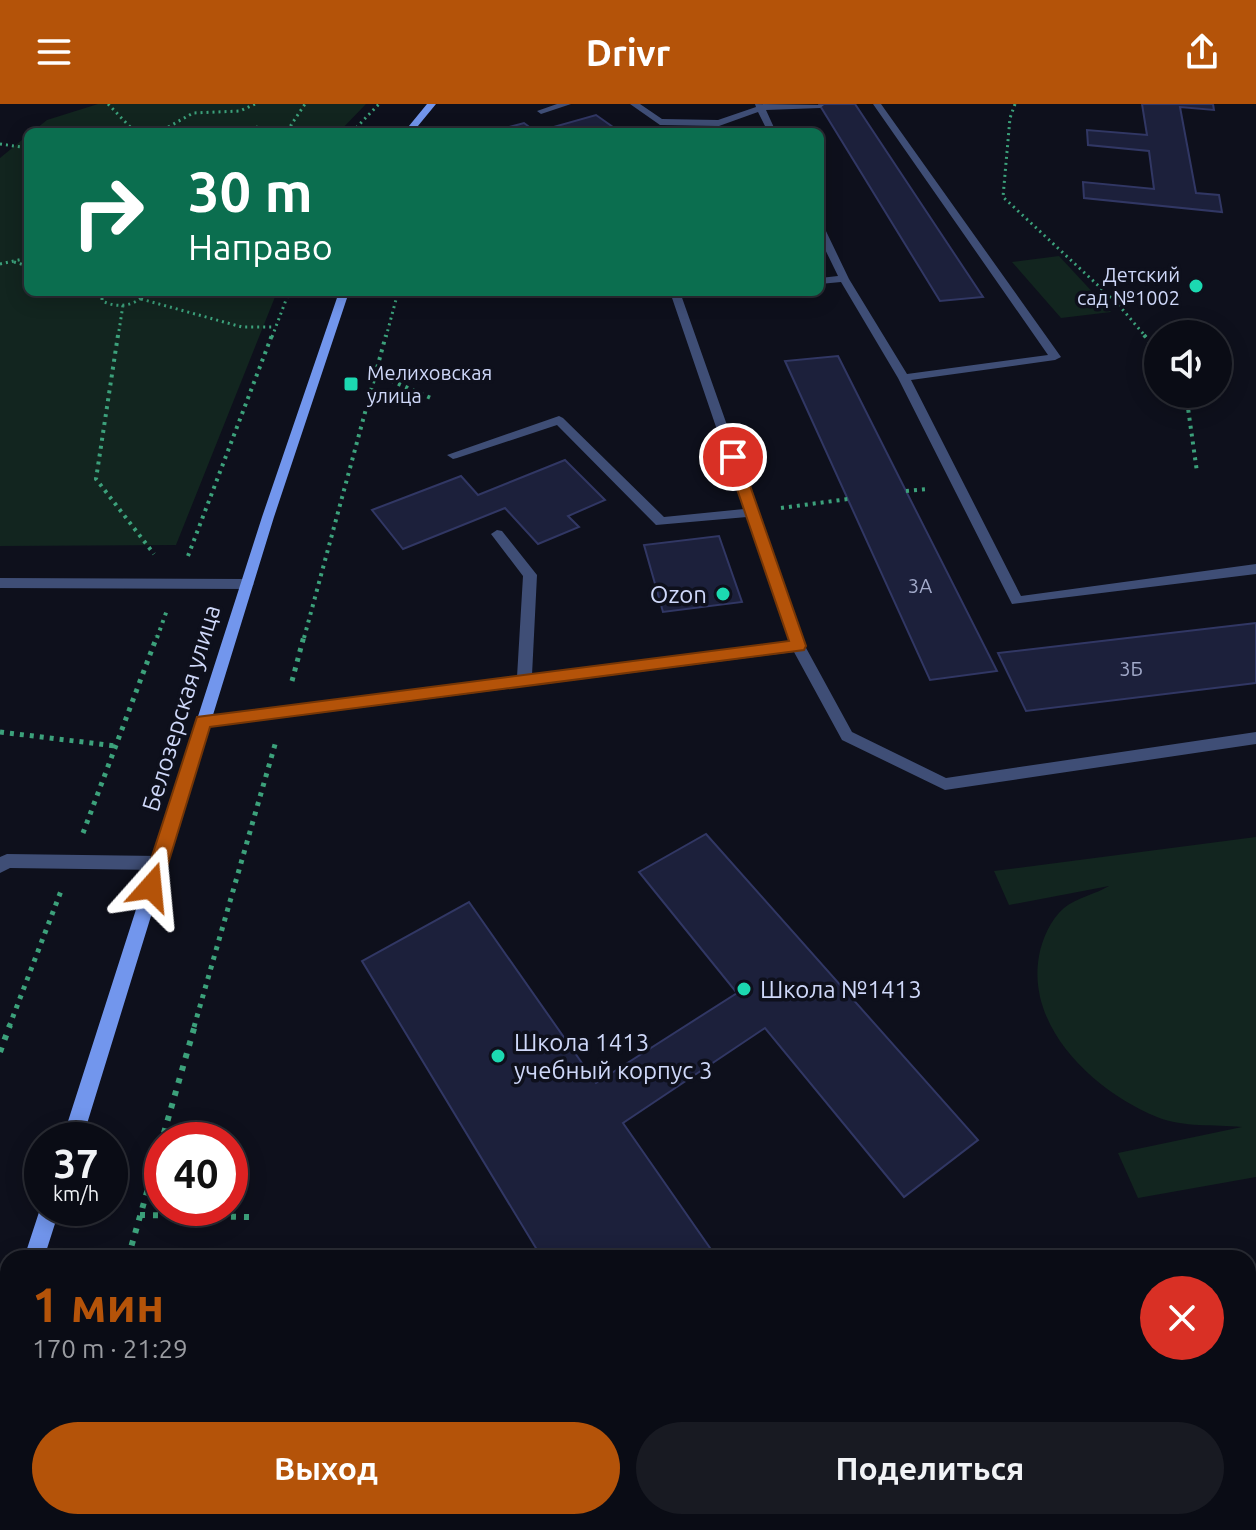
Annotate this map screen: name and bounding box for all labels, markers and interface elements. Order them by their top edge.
icon: menu [32,30,76,74]
icon: share [1180,30,1224,74]
text: Drivr [586,32,670,73]
icon: right [56,160,160,264]
text: 30 m [188,160,313,223]
text: Направо [188,226,333,267]
place label: Детский сад №1002 [1077,263,1180,309]
marker: Детский сад №1002 [1187,277,1205,295]
map controls [1144,320,1232,408]
button: sound [1144,320,1232,408]
place label: Мелиховская улица [367,361,492,407]
marker: Мелиховская улица [342,375,360,393]
pin [699,423,767,491]
icon: arrive [711,435,755,479]
house number: 3А [908,574,932,597]
place label: Ozon [650,581,707,608]
marker: Ozon [714,585,732,603]
street label: Белозерская улица [137,601,225,815]
house number: 3Б [1119,657,1143,680]
position arrow [109,845,193,929]
place label: Школа №1413 [760,976,922,1003]
marker: Школа №1413 [735,980,753,998]
place label: Школа 1413 учебный корпус 3 [514,1029,713,1084]
marker: Школа 1413 учебный корпус 3 [489,1047,507,1065]
speed limit sign: 40 [144,1122,248,1226]
text: 37 [53,1141,99,1186]
text: km/h [53,1182,99,1205]
button: close [1140,1276,1224,1360]
text: 1 мин [32,1277,164,1331]
text: 170 m · 21:29 [32,1334,188,1363]
button: Выход [32,1422,620,1514]
button: Поделиться [636,1422,1224,1514]

